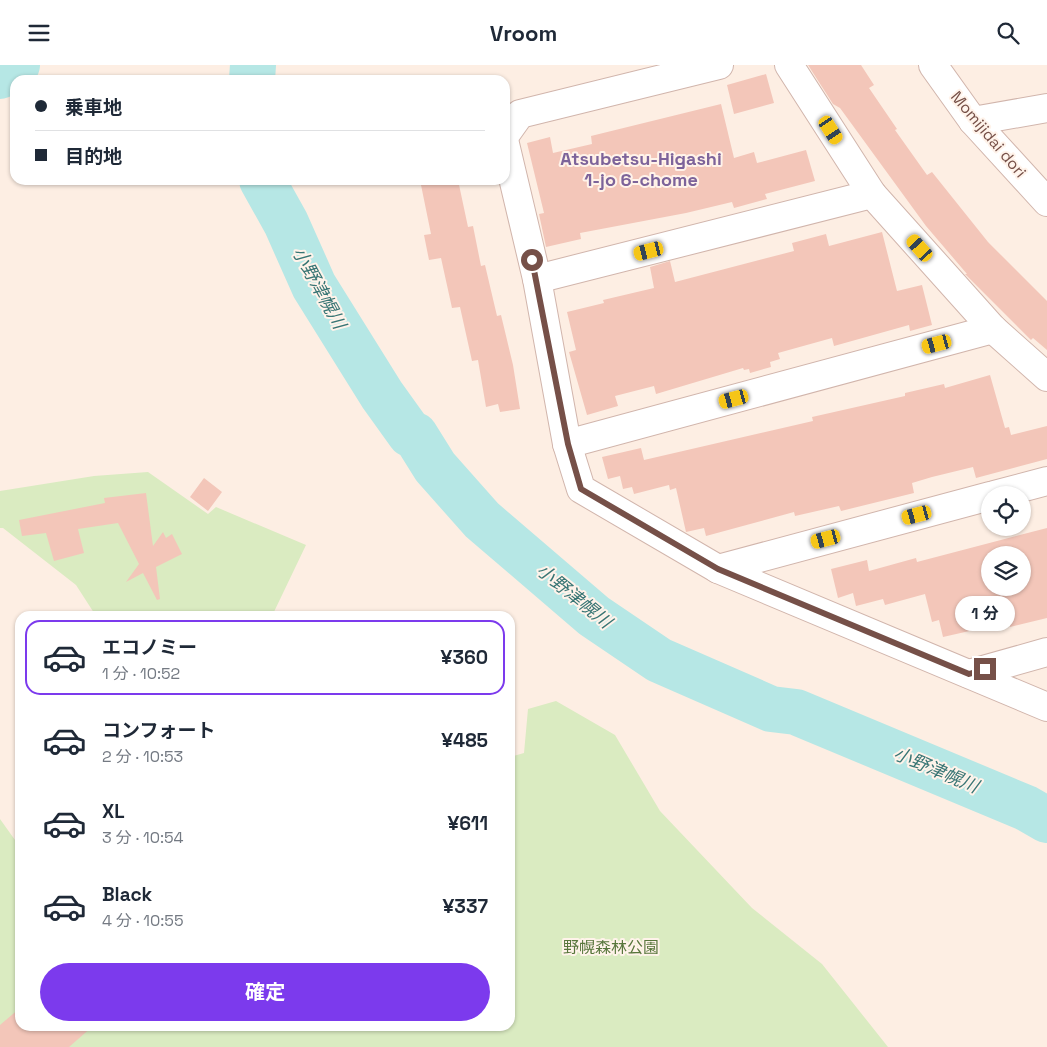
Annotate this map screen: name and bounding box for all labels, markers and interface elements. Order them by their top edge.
icon: menu [25,19,53,47]
text: Vroom [490,19,557,47]
icon: search [994,19,1022,47]
street label: Momijidai dori [946,87,1031,182]
text: 乗車地 [65,95,122,120]
car [816,113,845,147]
text: 目的地 [65,144,122,169]
district label: Atsubetsu-Higashi 1-jo 6-chome [560,147,722,191]
car [904,232,935,264]
car [632,240,665,262]
water label: 小野津幌川 [288,243,352,334]
route start [521,249,543,271]
car [920,333,953,355]
car [717,388,750,410]
map controls [981,486,1031,596]
button: locate [981,486,1031,536]
car [900,504,933,526]
car [809,528,842,550]
button: layers [981,546,1031,596]
water label: 小野津幌川 [532,558,618,634]
callout: 1 分 [955,597,1015,631]
text: 1 分 [971,603,999,624]
icon: car [42,635,87,680]
text: エコノミー [102,635,197,660]
text: ¥360 [441,645,488,670]
route end [974,658,996,680]
text: 1 分 · 10:52 [102,663,180,684]
icon: car [42,718,87,763]
text: コンフォート [102,718,215,743]
text: ¥485 [441,728,488,753]
water label: 小野津幌川 [890,741,984,798]
text: 2 分 · 10:53 [102,746,183,767]
text: XL [102,799,125,824]
icon: car [42,801,87,846]
text: ¥611 [447,811,488,836]
text: 3 分 · 10:54 [102,827,184,848]
text: Black [102,882,152,907]
icon: car [42,884,87,929]
text: ¥337 [443,894,488,919]
text: 4 分 · 10:55 [102,910,184,931]
park label: 野幌森林公園 [563,937,659,958]
button: 確定 [40,963,490,1021]

